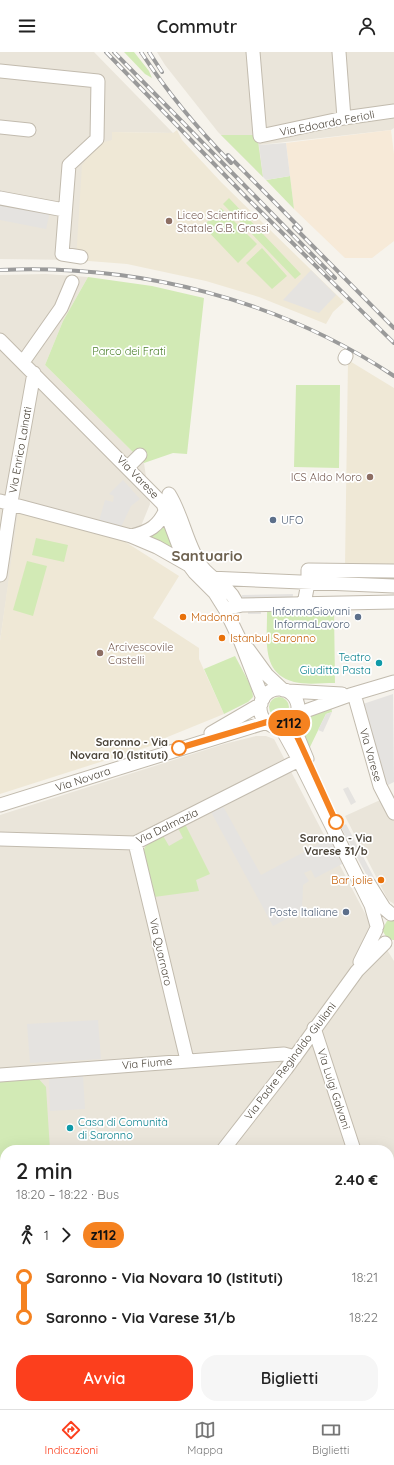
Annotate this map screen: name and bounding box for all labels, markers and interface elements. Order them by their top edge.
icon: menu [16,15,38,37]
text: Commutr [157,15,237,38]
icon: person [356,15,378,37]
street label: Via Edoardo Ferioli [278,107,376,139]
place label: Liceo Scientifico Statale G.B. Grassi [177,208,269,235]
marker: Liceo Scientifico Statale G.B. Grassi [164,216,174,226]
park label: Parco dei Frati [92,344,166,358]
street label: Via Enrico Lainati [5,406,35,494]
street label: Via Varese [114,452,162,502]
place label: ICS Aldo Moro [291,470,362,484]
marker: ICS Aldo Moro [365,472,375,482]
place label: UFO [281,513,303,527]
marker: UFO [268,515,278,525]
district label: Santuario [171,546,243,565]
place label: InformaGiovani InformaLavoro [272,604,350,631]
place label: Madonna [191,610,239,624]
marker: Madonna [178,612,188,622]
marker: InformaGiovani InformaLavoro [353,612,363,622]
place label: Istanbul Saronno [230,631,316,645]
marker: Istanbul Saronno [217,633,227,643]
place label: Arcivescovile Castelli [108,640,173,667]
marker: Arcivescovile Castelli [95,648,105,658]
place label: Teatro Giuditta Pasta [300,650,371,677]
marker: Teatro Giuditta Pasta [374,658,384,668]
line badge: z112 [261,710,317,736]
text: z112 [276,714,302,732]
street label: Via Varese [357,727,385,783]
place label: Saronno - Via Novara 10 (Istituti) [70,735,168,762]
marker: Saronno - Via Novara 10 (Istituti) [171,740,187,756]
street label: Via Novara [54,764,112,794]
street label: Via Dalmazia [134,805,200,847]
marker: Saronno - Via Varese 31/b [328,814,344,830]
place label: Saronno - Via Varese 31/b [300,831,372,858]
place label: Bar jolie [331,873,373,887]
marker: Bar jolie [376,875,386,885]
place label: Poste Italiane [270,905,338,919]
marker: Poste Italiane [341,907,351,917]
street label: Via Quarnaro [146,917,176,987]
street label: Via Padre Reginaldo Giuliani [241,1000,339,1122]
street label: Via Luigi Galvani [314,1047,354,1131]
street label: Via Fiume [121,1054,173,1072]
place label: Casa di Comunità di Saronno [78,1115,168,1142]
marker: Casa di Comunità di Saronno [65,1123,75,1133]
text: 2 min [16,1157,73,1185]
text: 2.40 € [335,1170,378,1189]
text: 18:20 – 18:22 · Bus [16,1186,119,1202]
icon: walk [16,1224,38,1246]
icon: forward [55,1224,77,1246]
text: z112 [91,1226,116,1244]
text: 1 [44,1227,49,1243]
text: Saronno - Via Novara 10 (Istituti) [46,1268,283,1287]
text: 18:21 [352,1269,378,1285]
text: Saronno - Via Varese 31/b [46,1308,235,1327]
text: 18:22 [349,1309,378,1325]
button: Avvia [16,1355,193,1401]
button: Biglietti [201,1355,378,1401]
tab: Indicazioni [45,1419,98,1457]
tab: Mappa [187,1419,223,1457]
tab: Biglietti [312,1419,349,1457]

